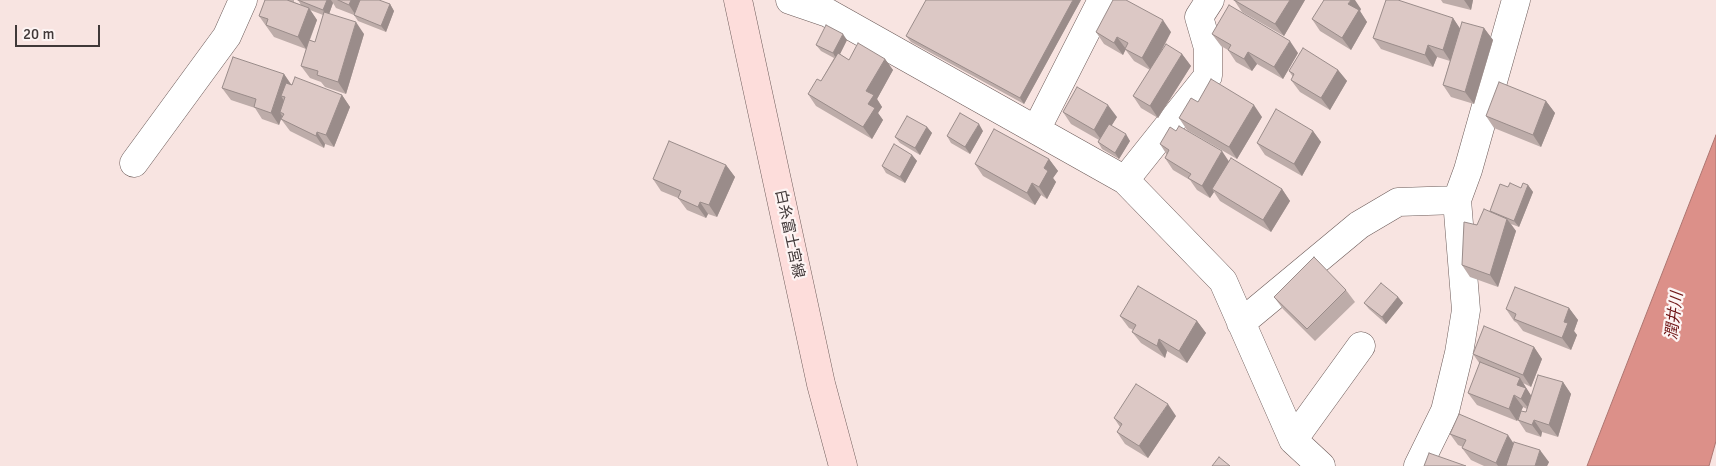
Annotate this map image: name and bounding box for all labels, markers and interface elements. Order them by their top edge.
scale bar [18,15,102,47]
text: 20 m [23,25,54,43]
street label: 白糸富士宮線 [771,188,807,280]
water label: 潤井川 [1663,291,1687,341]

